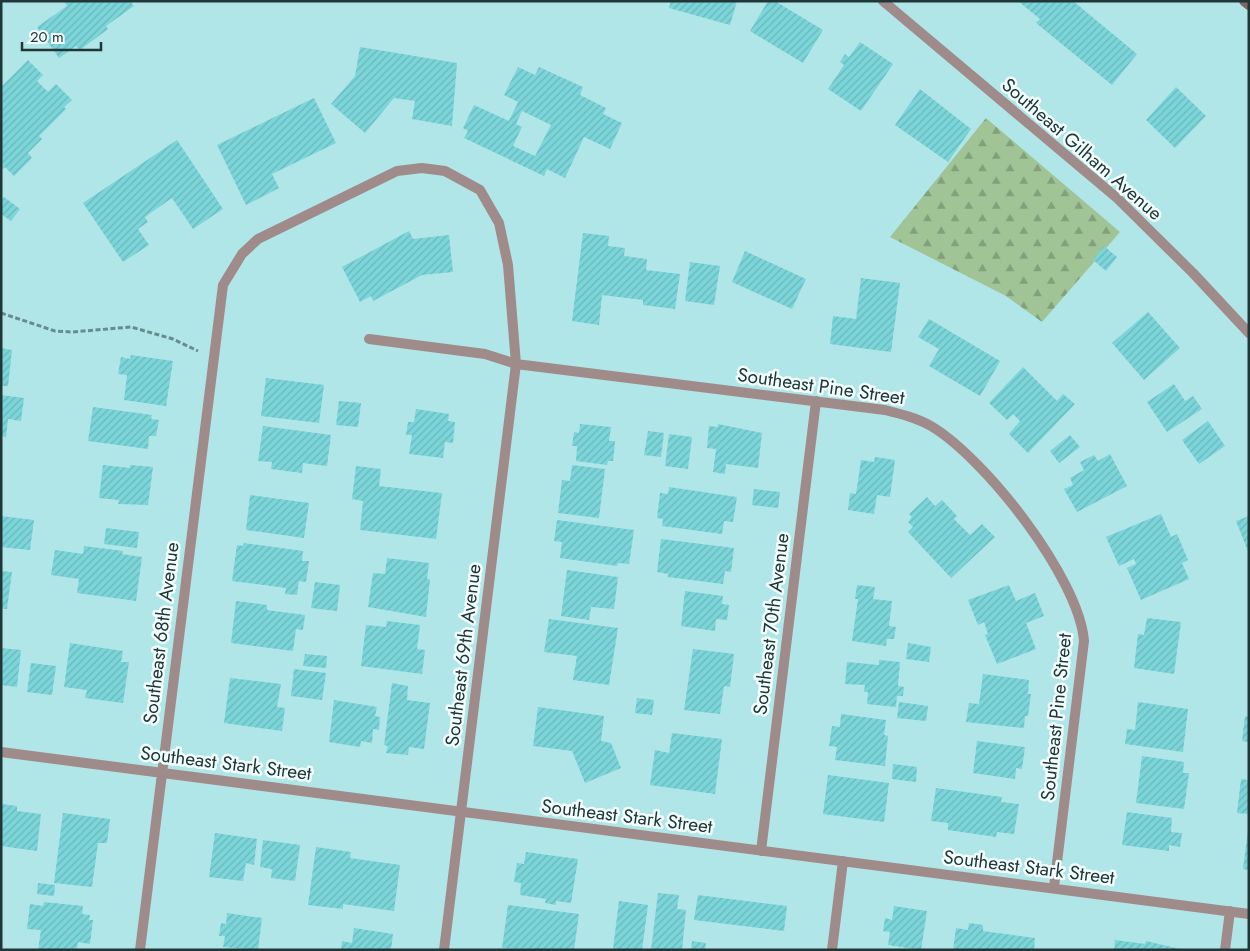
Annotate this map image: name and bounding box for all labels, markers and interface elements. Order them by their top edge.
scale bar [22,20,101,52]
text: 20 m [30,26,64,48]
street label: Southeast Gilham Avenue [996,72,1168,227]
street label: Southeast Pine Street [736,361,907,411]
street label: Southeast 70th Avenue [746,531,796,716]
street label: Southeast 68th Avenue [136,540,186,725]
street label: Southeast 69th Avenue [438,562,488,748]
street label: Southeast Pine Street [1034,631,1078,802]
street label: Southeast Stark Street [139,739,314,787]
street label: Southeast Stark Street [540,792,715,840]
street label: Southeast Stark Street [942,843,1117,891]

